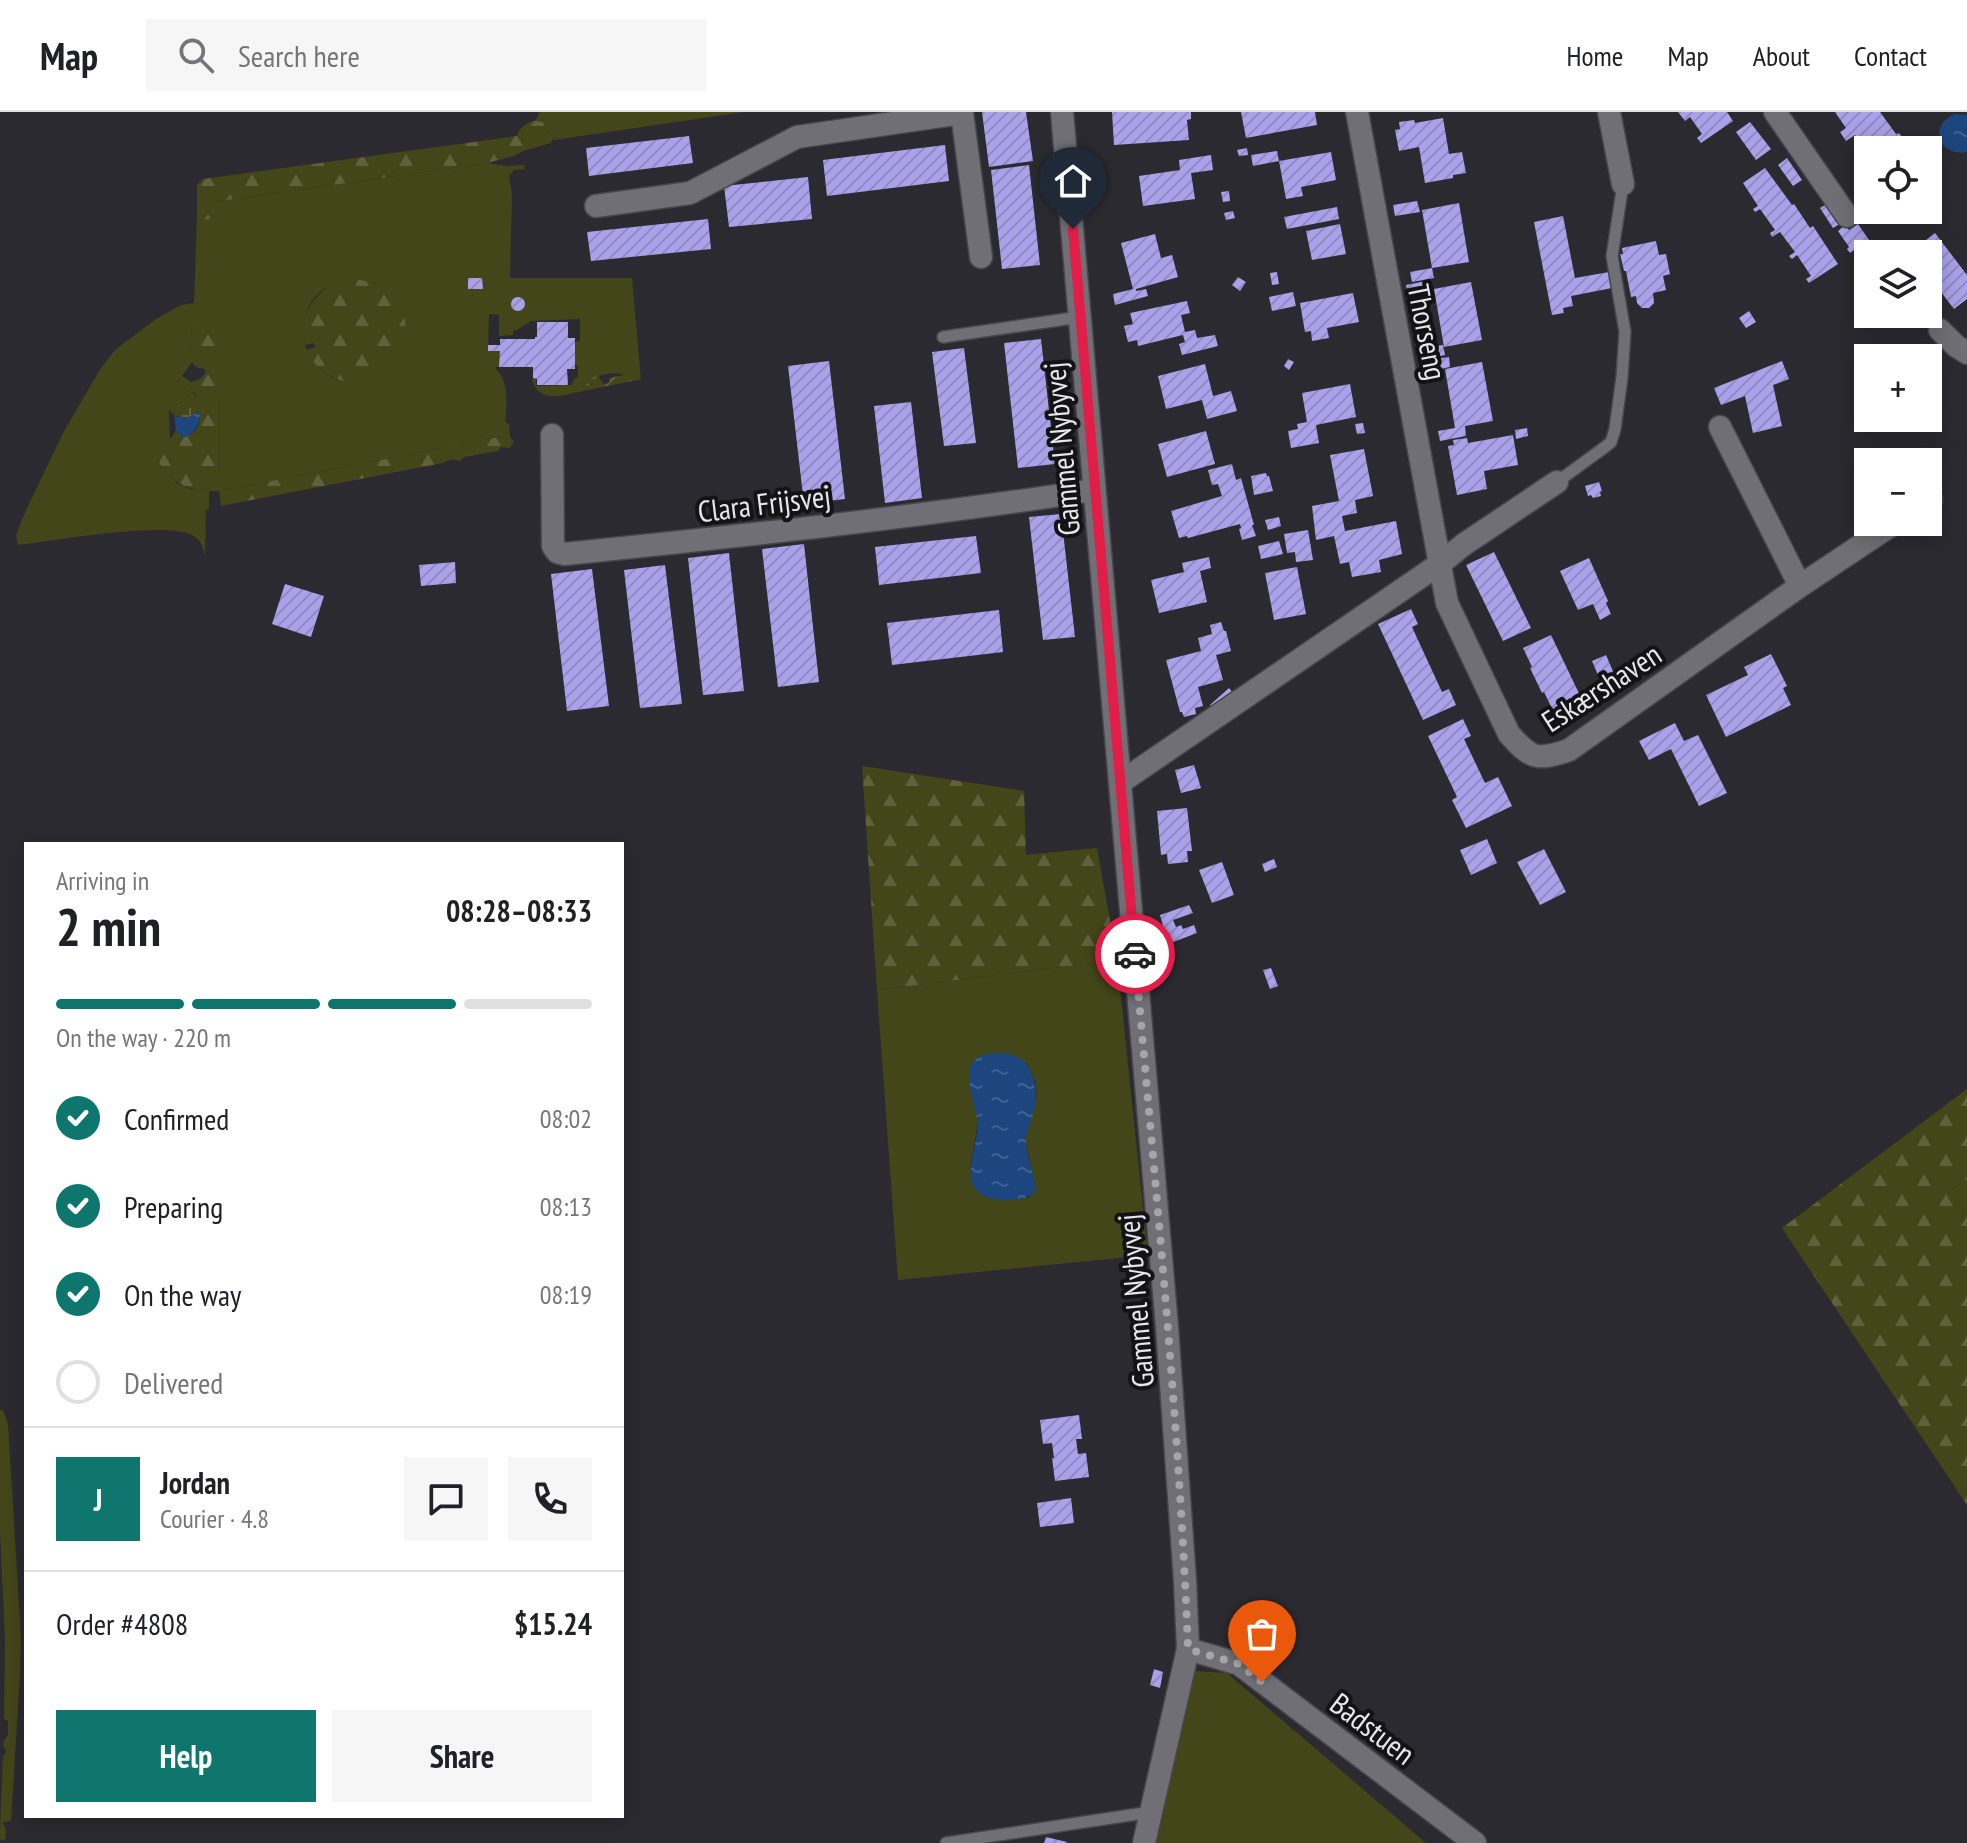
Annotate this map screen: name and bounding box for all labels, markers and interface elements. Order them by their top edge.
search box [146,19,706,91]
text: Map [40,31,98,80]
icon: search [174,33,218,77]
text: Search here [238,36,360,75]
text: Home [1567,37,1623,74]
text: Map [1667,37,1709,74]
text: About [1753,37,1810,74]
text: Contact [1854,37,1927,74]
map controls [1854,136,1942,536]
button: locate [1854,136,1942,224]
pin [1039,147,1107,229]
icon: home [1051,159,1095,203]
button: layers [1854,240,1942,328]
street label: Thorseng [1400,281,1456,383]
button: + [1854,344,1942,432]
street label: Gammel Nybyvej [1034,361,1088,537]
button: − [1854,448,1942,536]
street label: Clara Frijsvej [695,476,833,530]
street label: Eskærshaven [1534,634,1668,740]
text: Arriving in [56,864,149,897]
text: 08:28–08:33 [446,891,592,930]
text: 2 min [56,893,161,960]
courier [1095,914,1175,994]
icon: car [1113,932,1157,976]
text: On the way · 220 m [56,1021,231,1054]
icon: check [56,1096,100,1140]
text: Confirmed [124,1099,229,1138]
text: 08:02 [540,1102,592,1135]
icon: check [56,1184,100,1228]
text: Preparing [124,1187,223,1226]
text: 08:13 [540,1190,592,1223]
street label: Gammel Nybyvej [1108,1213,1162,1389]
icon: check [56,1272,100,1316]
text: On the way [124,1275,241,1314]
text: 08:19 [540,1278,592,1311]
text: Delivered [124,1363,223,1402]
button: chat [404,1457,488,1541]
button: phone [508,1457,592,1541]
text: Jordan [160,1463,230,1502]
text: J [94,1480,102,1519]
text: Courier · 4.8 [160,1502,269,1535]
pin [1228,1600,1296,1682]
text: Order #4808 [56,1604,188,1643]
text: $15.24 [514,1604,592,1643]
icon: bag [1240,1612,1284,1656]
street label: Badstuen [1323,1684,1423,1772]
button: Help [56,1710,316,1802]
button: Share [332,1710,592,1802]

